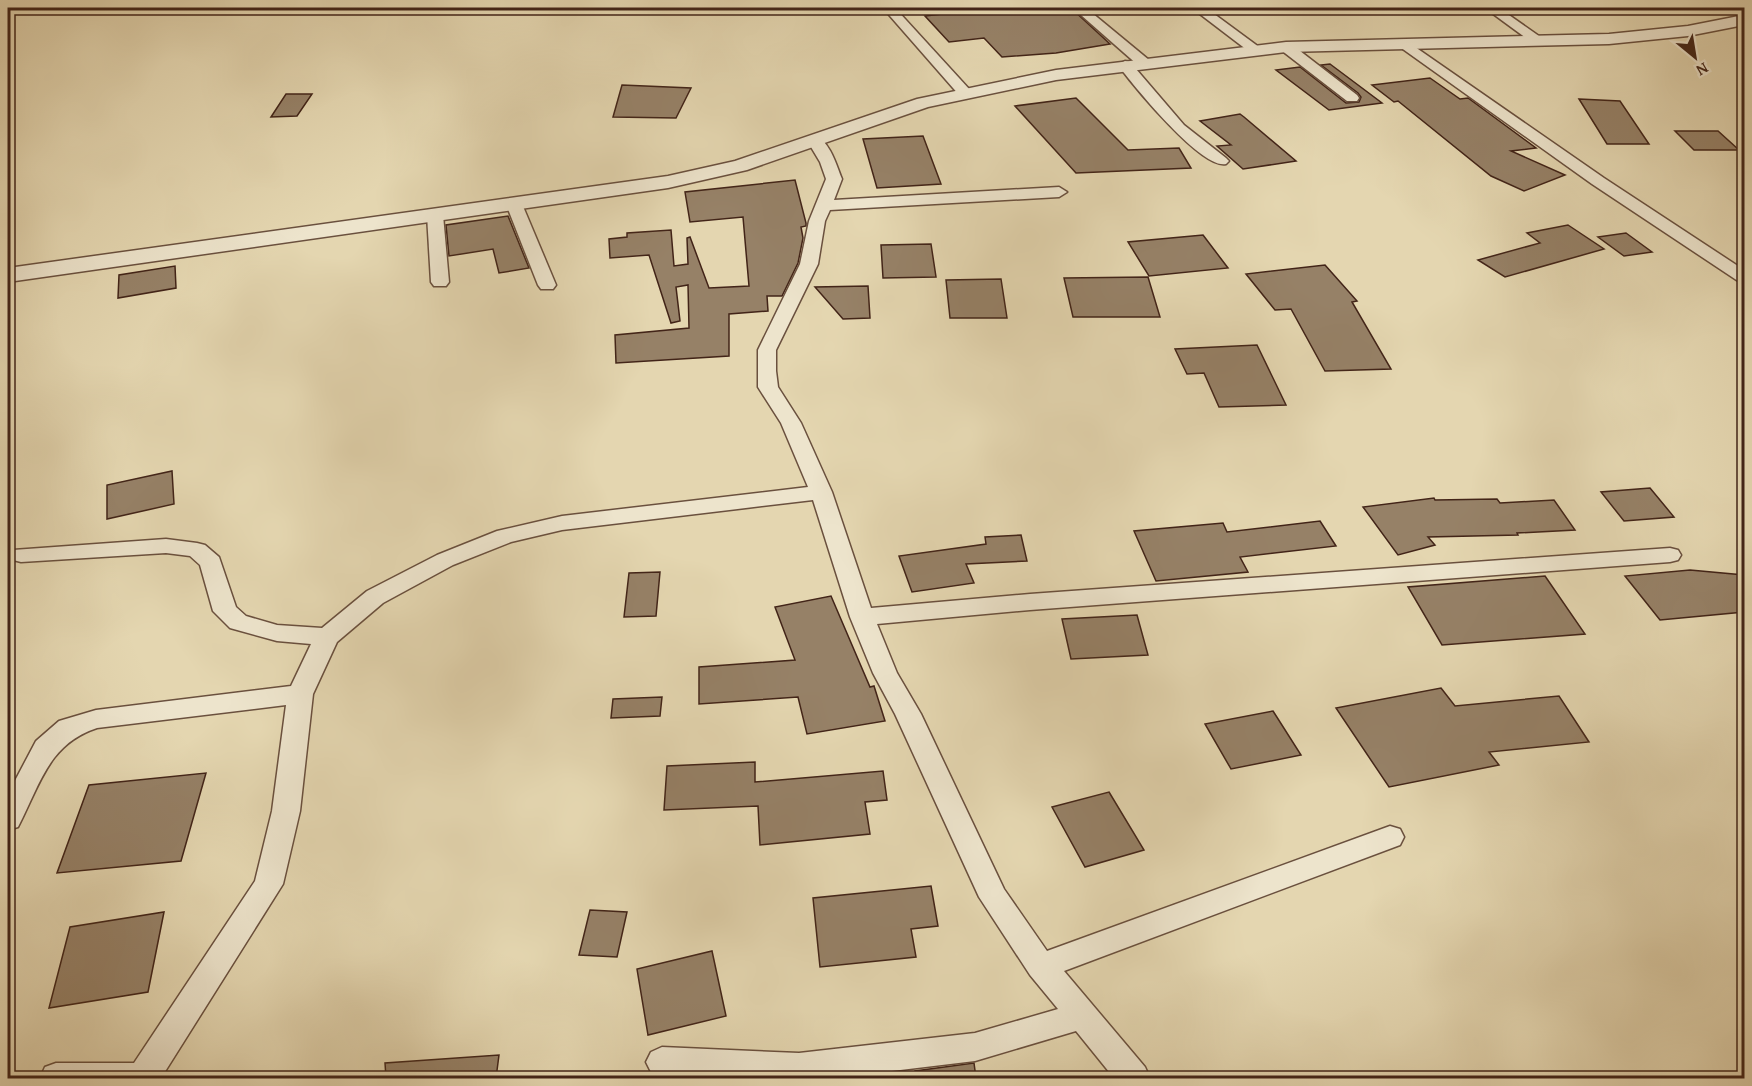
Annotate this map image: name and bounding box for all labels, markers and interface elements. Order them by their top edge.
north arrow [1665,27,1725,87]
text: N [1692,57,1713,83]

